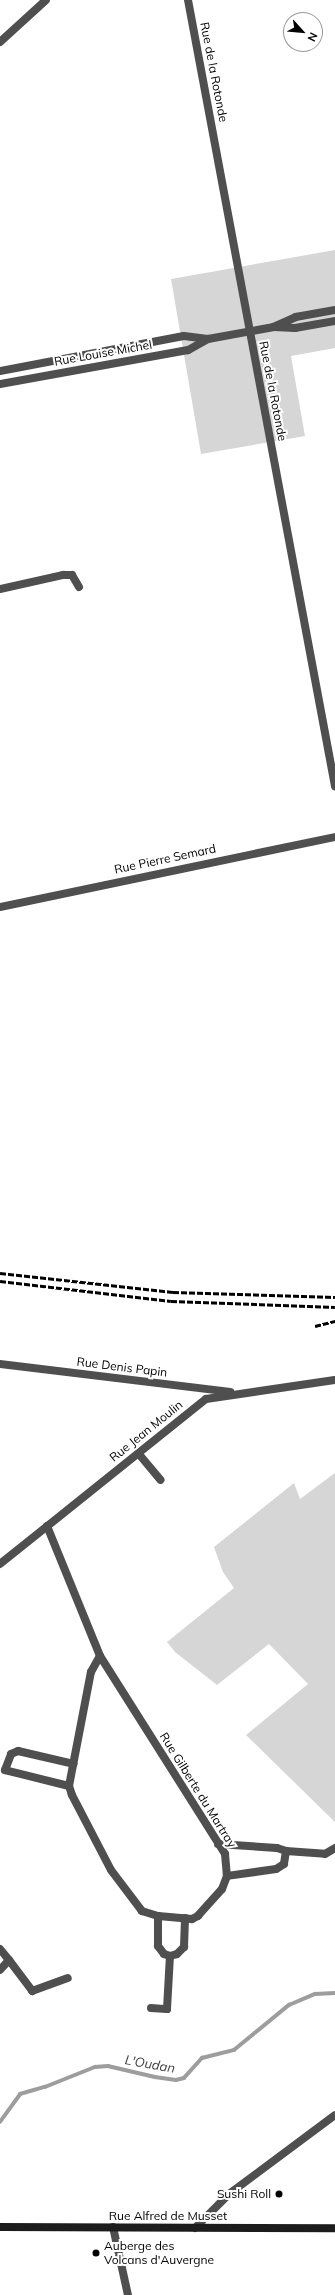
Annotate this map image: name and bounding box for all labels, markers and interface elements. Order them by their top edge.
north arrow [283,12,323,52]
street label: Rue de la Rotonde [197,21,231,123]
text: N [305,30,321,44]
street label: Rue Louise Michel [53,337,153,369]
street label: Rue de la Rotonde [256,340,290,442]
street label: Rue Pierre Semard [113,841,217,877]
street label: Rue Denis Papin [76,1354,168,1380]
street label: Rue Jean Moulin [107,1397,185,1465]
street label: Rue Gilberte du Martray [157,1730,239,1850]
water label: L'Oudan [124,2052,176,2076]
place label: Sushi Roll [217,2187,271,2201]
marker: Sushi Roll [274,2189,284,2199]
street label: Rue Alfred de Musset [109,2209,227,2223]
place label: Auberge des Volcans d'Auvergne [104,2239,214,2267]
marker: Auberge des Volcans d'Auvergne [91,2248,101,2258]

